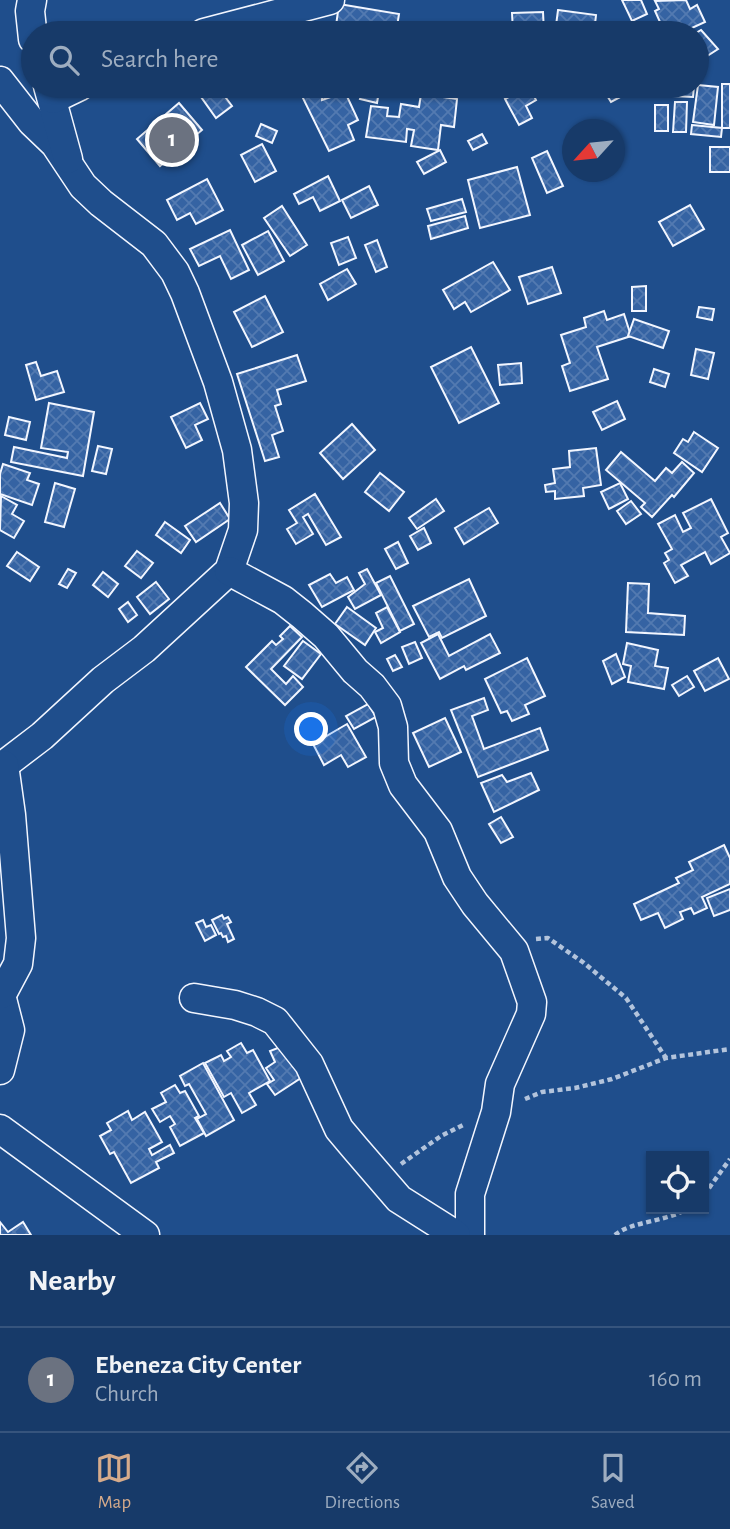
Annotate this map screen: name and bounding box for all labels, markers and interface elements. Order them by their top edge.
search box [21,21,709,98]
icon: search [45,41,83,79]
text: Search here [101,46,219,72]
pin: 1 [149,114,195,166]
north arrow [562,119,625,182]
your location [294,712,328,746]
map controls [646,1151,709,1214]
button: locate [646,1151,709,1214]
text: Nearby [28,1266,116,1296]
text: Ebeneza City Center [95,1352,301,1378]
text: 1 [47,1368,55,1391]
text: 160 m [649,1368,702,1391]
text: Church [95,1383,159,1406]
tab: Map [95,1449,133,1514]
tab: Directions [324,1449,400,1514]
tab: Saved [591,1449,635,1514]

